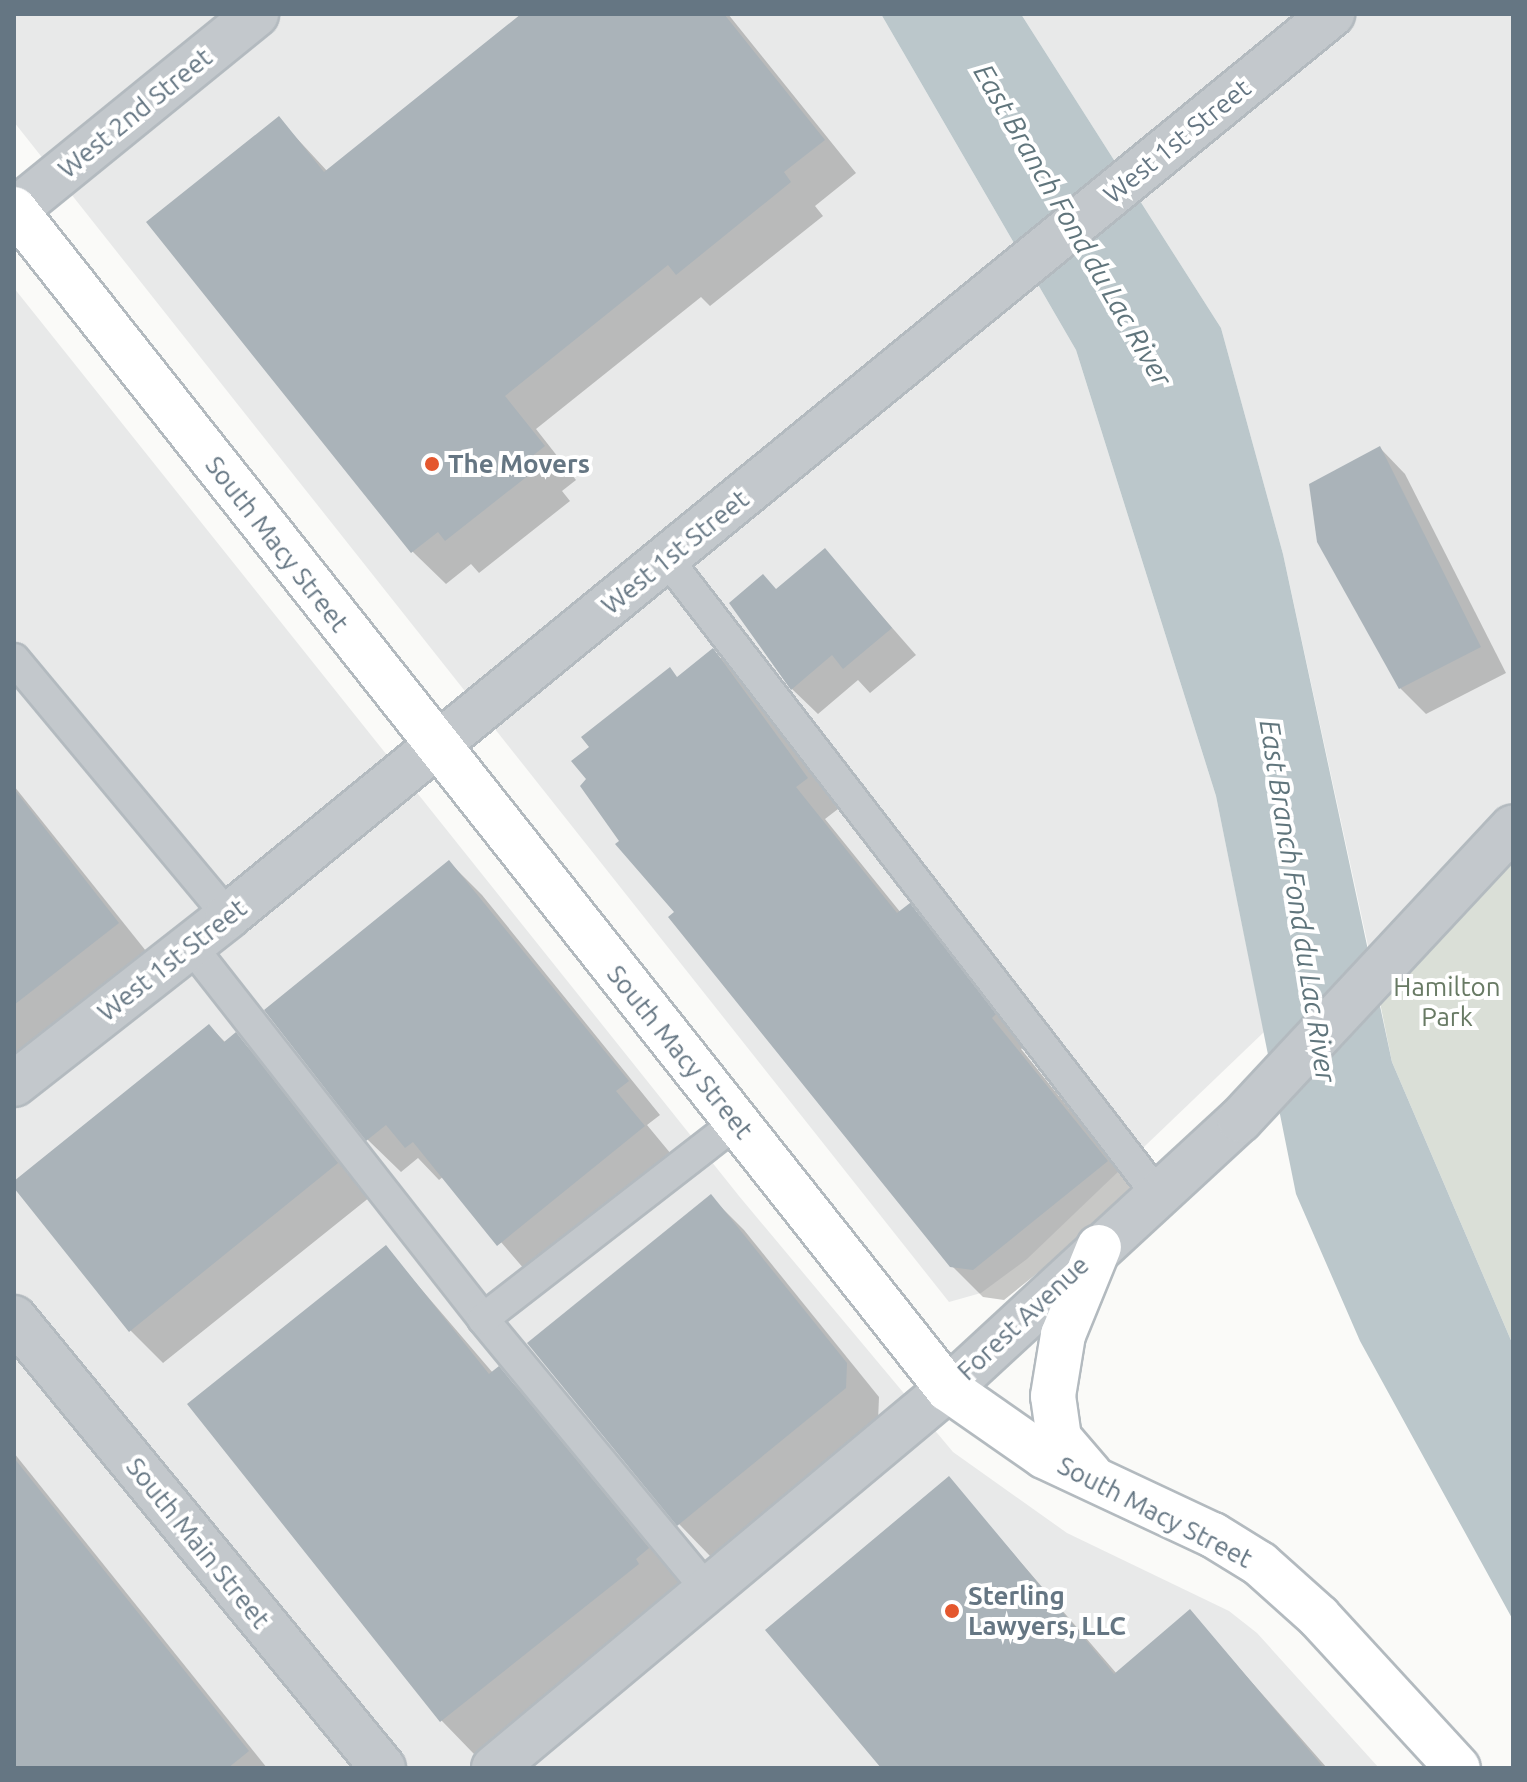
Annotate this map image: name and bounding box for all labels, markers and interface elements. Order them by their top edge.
street label: West 2nd Street [52,41,218,185]
water label: East Branch Fond du Lac River [967,58,1179,392]
street label: West 1st Street [1097,72,1257,210]
place label: The Movers [448,448,590,480]
street label: South Macy Street [199,450,355,638]
marker: The Movers [423,455,441,473]
street label: West 1st Street [595,483,755,621]
water label: East Branch Fond du Lac River [1253,717,1343,1085]
street label: West 1st Street [91,892,253,1028]
street label: South Macy Street [601,959,759,1145]
park label: Hamilton Park [1393,971,1501,1032]
street label: Forest Avenue [951,1249,1095,1387]
street label: South Macy Street [1053,1449,1257,1575]
street label: South Main Street [120,1451,276,1635]
place label: Sterling Lawyers, LLC [968,1580,1126,1642]
marker: Sterling Lawyers, LLC [943,1602,961,1620]

